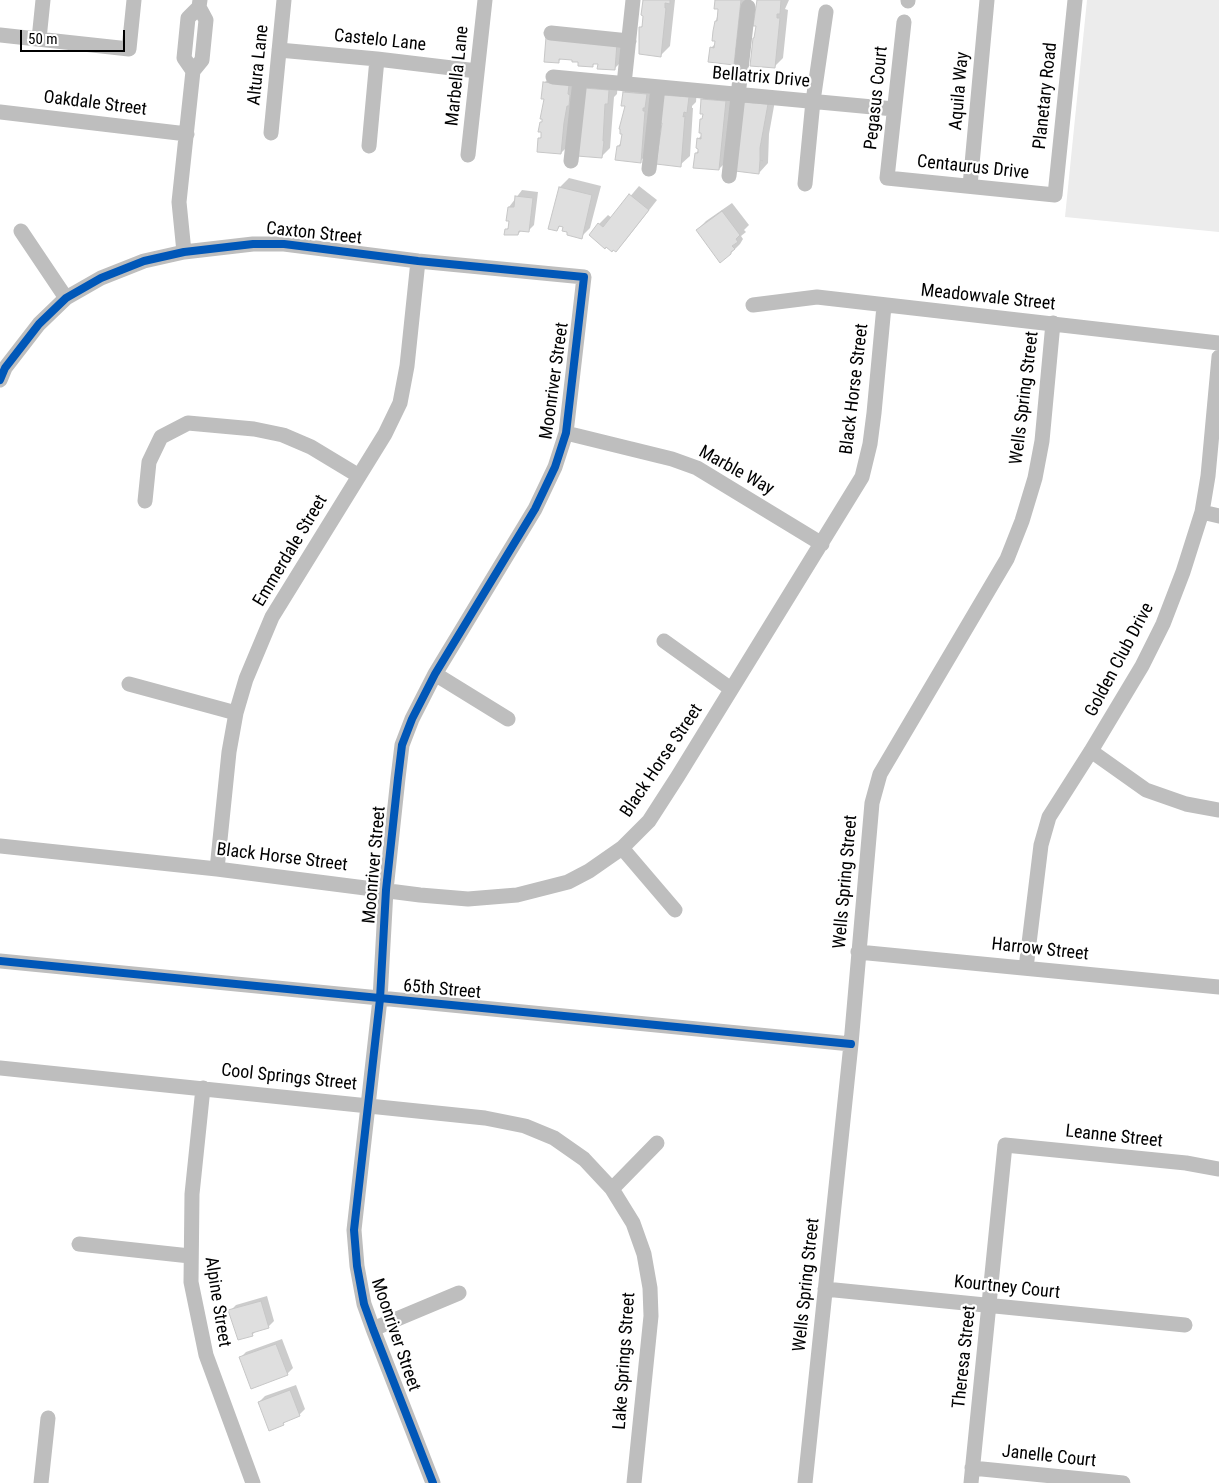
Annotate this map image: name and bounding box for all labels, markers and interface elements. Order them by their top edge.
scale bar [22,20,128,52]
street label: Altura Lane [244,24,274,106]
street label: Castelo Lane [333,25,427,57]
street label: Marbella Lane [442,25,474,127]
text: 50 m [28,30,58,48]
street label: Planetary Road [1030,42,1062,150]
street label: Pegasus Court [861,45,893,151]
street label: Aquila Way [946,51,974,131]
street label: Bellatrix Drive [711,63,811,93]
street label: Oakdale Street [42,87,148,121]
street label: Centaurus Drive [916,151,1030,185]
street label: Caxton Street [265,218,363,250]
street label: Meadowvale Street [920,280,1056,316]
street label: Moonriver Street [536,321,574,441]
street label: Black Horse Street [836,322,874,456]
street label: Wells Spring Street [1006,330,1044,466]
street label: Marble Way [695,442,777,500]
street label: Emmerdale Street [249,491,333,611]
street label: Golden Club Drive [1081,599,1159,721]
street label: Black Horse Street [616,700,708,822]
street label: Moonriver Street [359,805,391,925]
street label: Wells Spring Street [829,814,863,950]
street label: Black Horse Street [215,839,349,877]
street label: Harrow Street [990,934,1090,966]
street label: 65th Street [402,976,482,1004]
street label: Cool Springs Street [220,1060,358,1096]
street label: Leanne Street [1064,1121,1164,1153]
street label: Wells Spring Street [789,1217,825,1353]
street label: Alpine Street [199,1255,235,1349]
street label: Kourtney Court [953,1272,1061,1304]
street label: Moonriver Street [366,1276,424,1394]
street label: Lake Springs Street [609,1292,641,1430]
street label: Theresa Street [949,1304,981,1410]
street label: Janelle Court [1001,1441,1097,1473]

